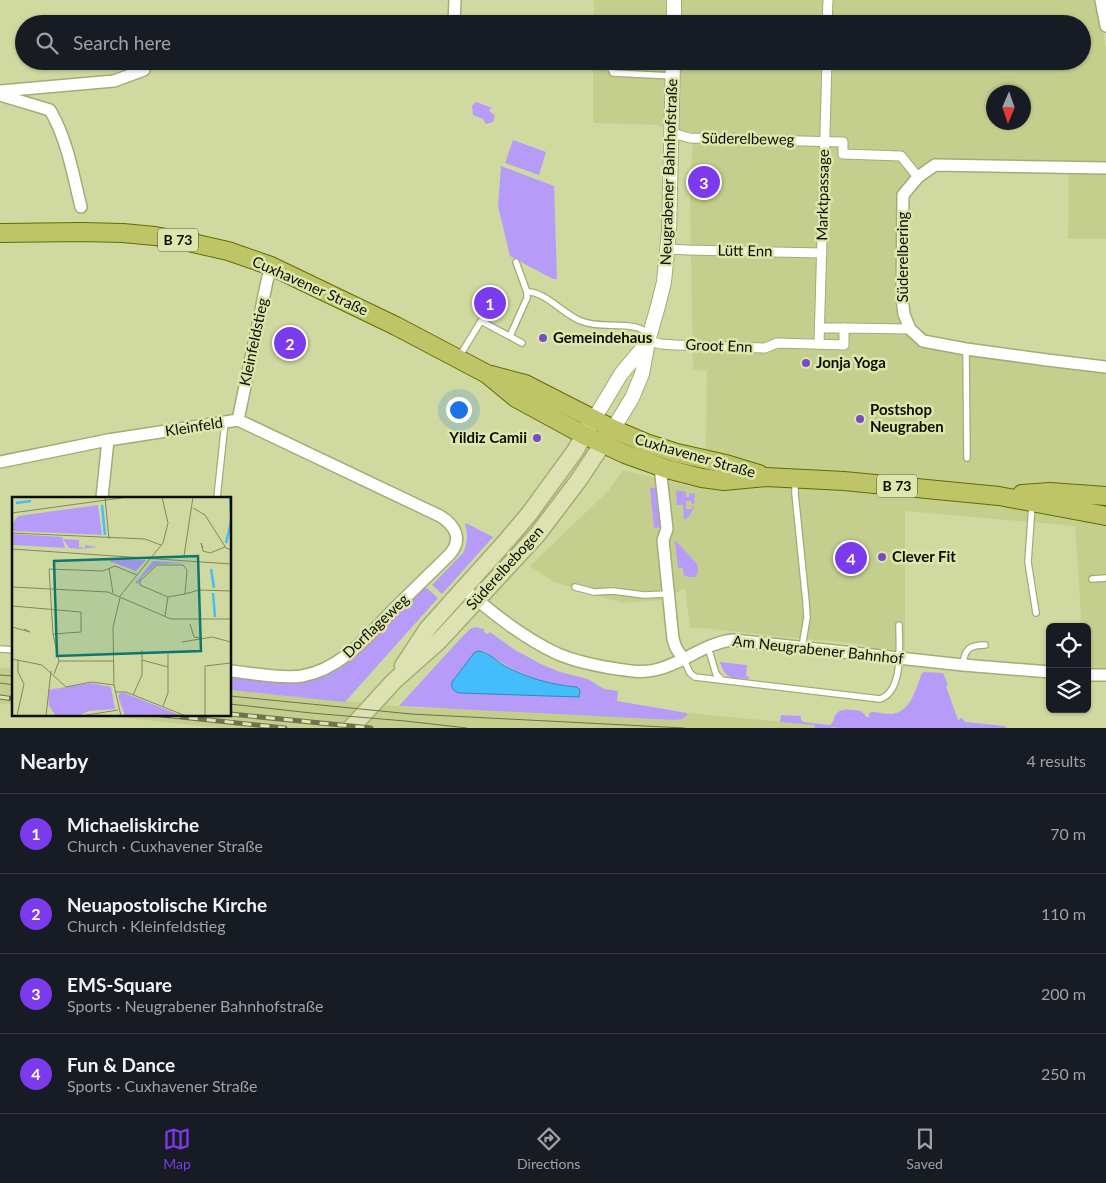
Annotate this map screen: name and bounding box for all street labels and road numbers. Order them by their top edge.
street label: Neugrabener Bahnhofstraße [656,78,680,266]
street label: Süderelbeweg [701,128,795,148]
street label: Marktpassage [812,149,832,241]
street label: Süderelbering [893,211,911,302]
road number: B 73 [158,228,198,252]
street label: Lütt Enn [717,241,773,259]
street label: Cuxhavener Straße [250,252,371,319]
street label: Kleinfeldstieg [235,296,271,387]
street label: Groot Enn [685,335,753,355]
street label: Kleinfeld [164,413,224,439]
street label: Cuxhavener Straße [633,429,758,481]
road number: B 73 [877,474,917,498]
street label: Süderelbebogen [462,522,547,613]
street label: Dorflageweg [339,589,412,661]
street label: Am Neugrabener Bahnhof [732,631,905,667]

